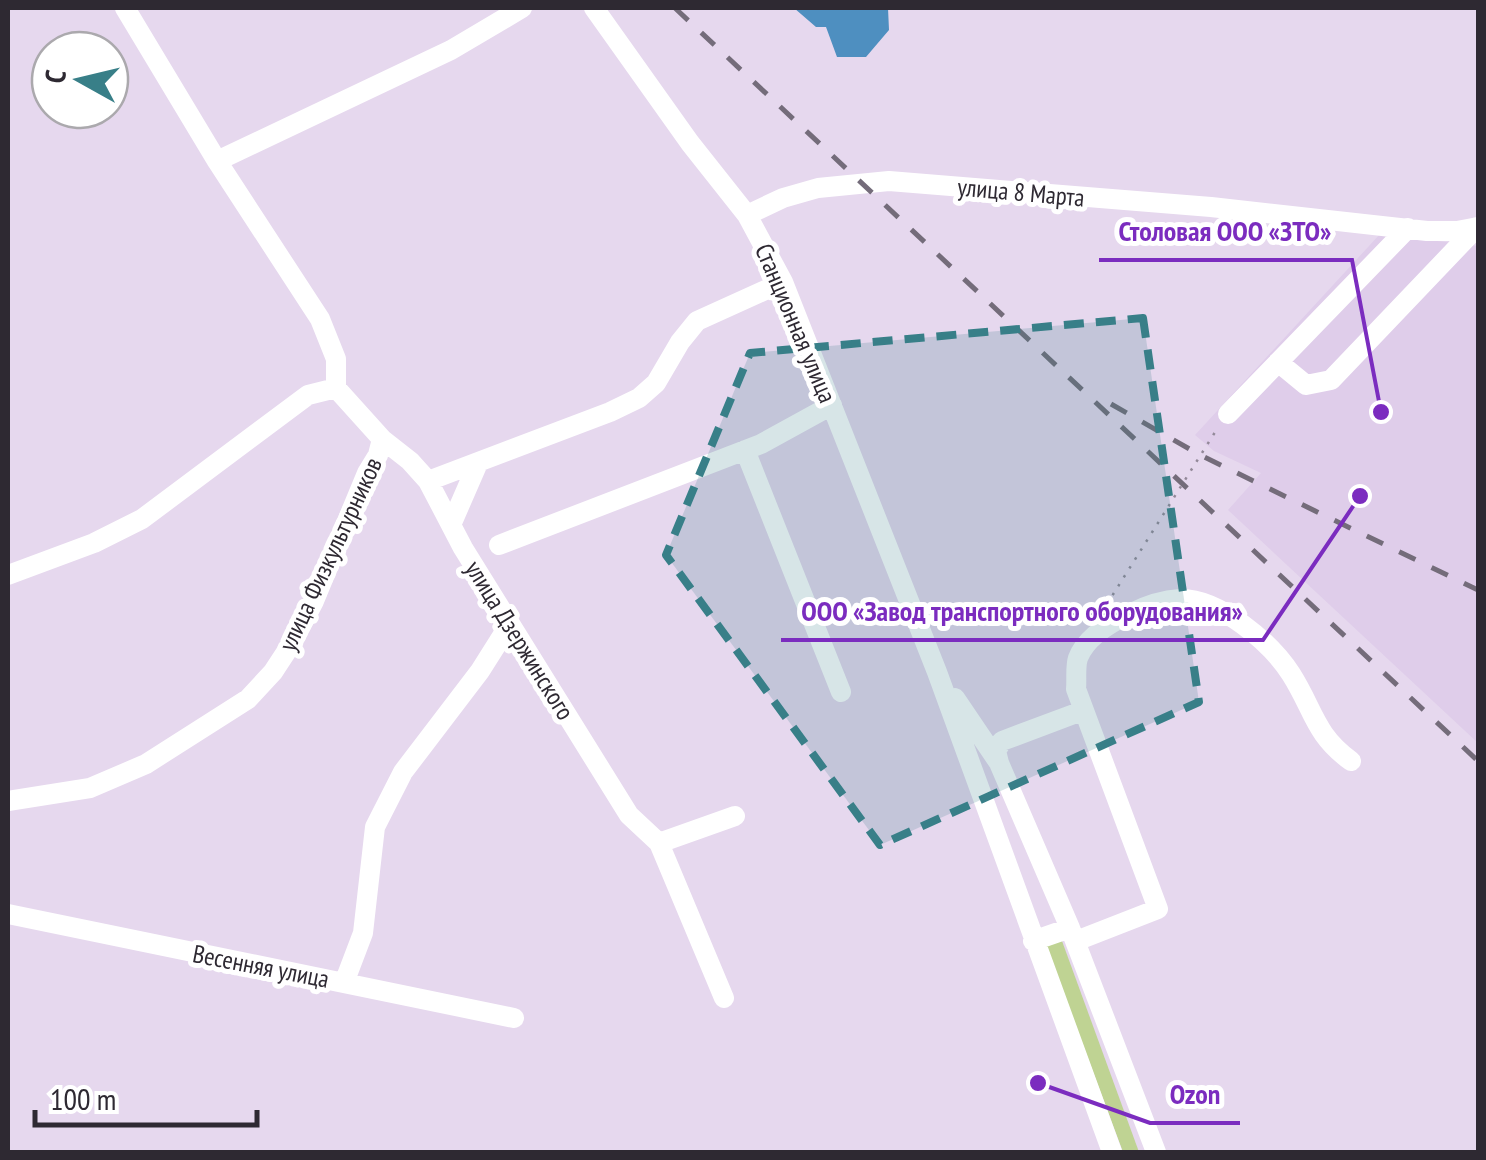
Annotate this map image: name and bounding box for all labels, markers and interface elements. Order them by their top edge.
north arrow [30,30,130,130]
text: С [36,67,74,85]
street label: улица 8 Марта [956,170,1086,214]
callout: Столовая ООО «ЗТО» [1099,202,1352,260]
text: Столовая ООО «ЗТО» [1119,212,1331,249]
street label: Станционная улица [748,239,844,407]
street label: улица Физкультурников [271,452,389,656]
street label: улица Дзержинского [458,554,582,726]
callout: ООО «Завод транспортного оборудования» [781,582,1263,640]
text: ООО «Завод транспортного оборудования» [801,592,1243,629]
street label: Весенняя улица [190,937,332,995]
scale bar [35,1065,258,1127]
callout: Ozon [1150,1065,1240,1123]
text: Ozon [1170,1075,1220,1112]
text: 100 m [50,1079,116,1118]

